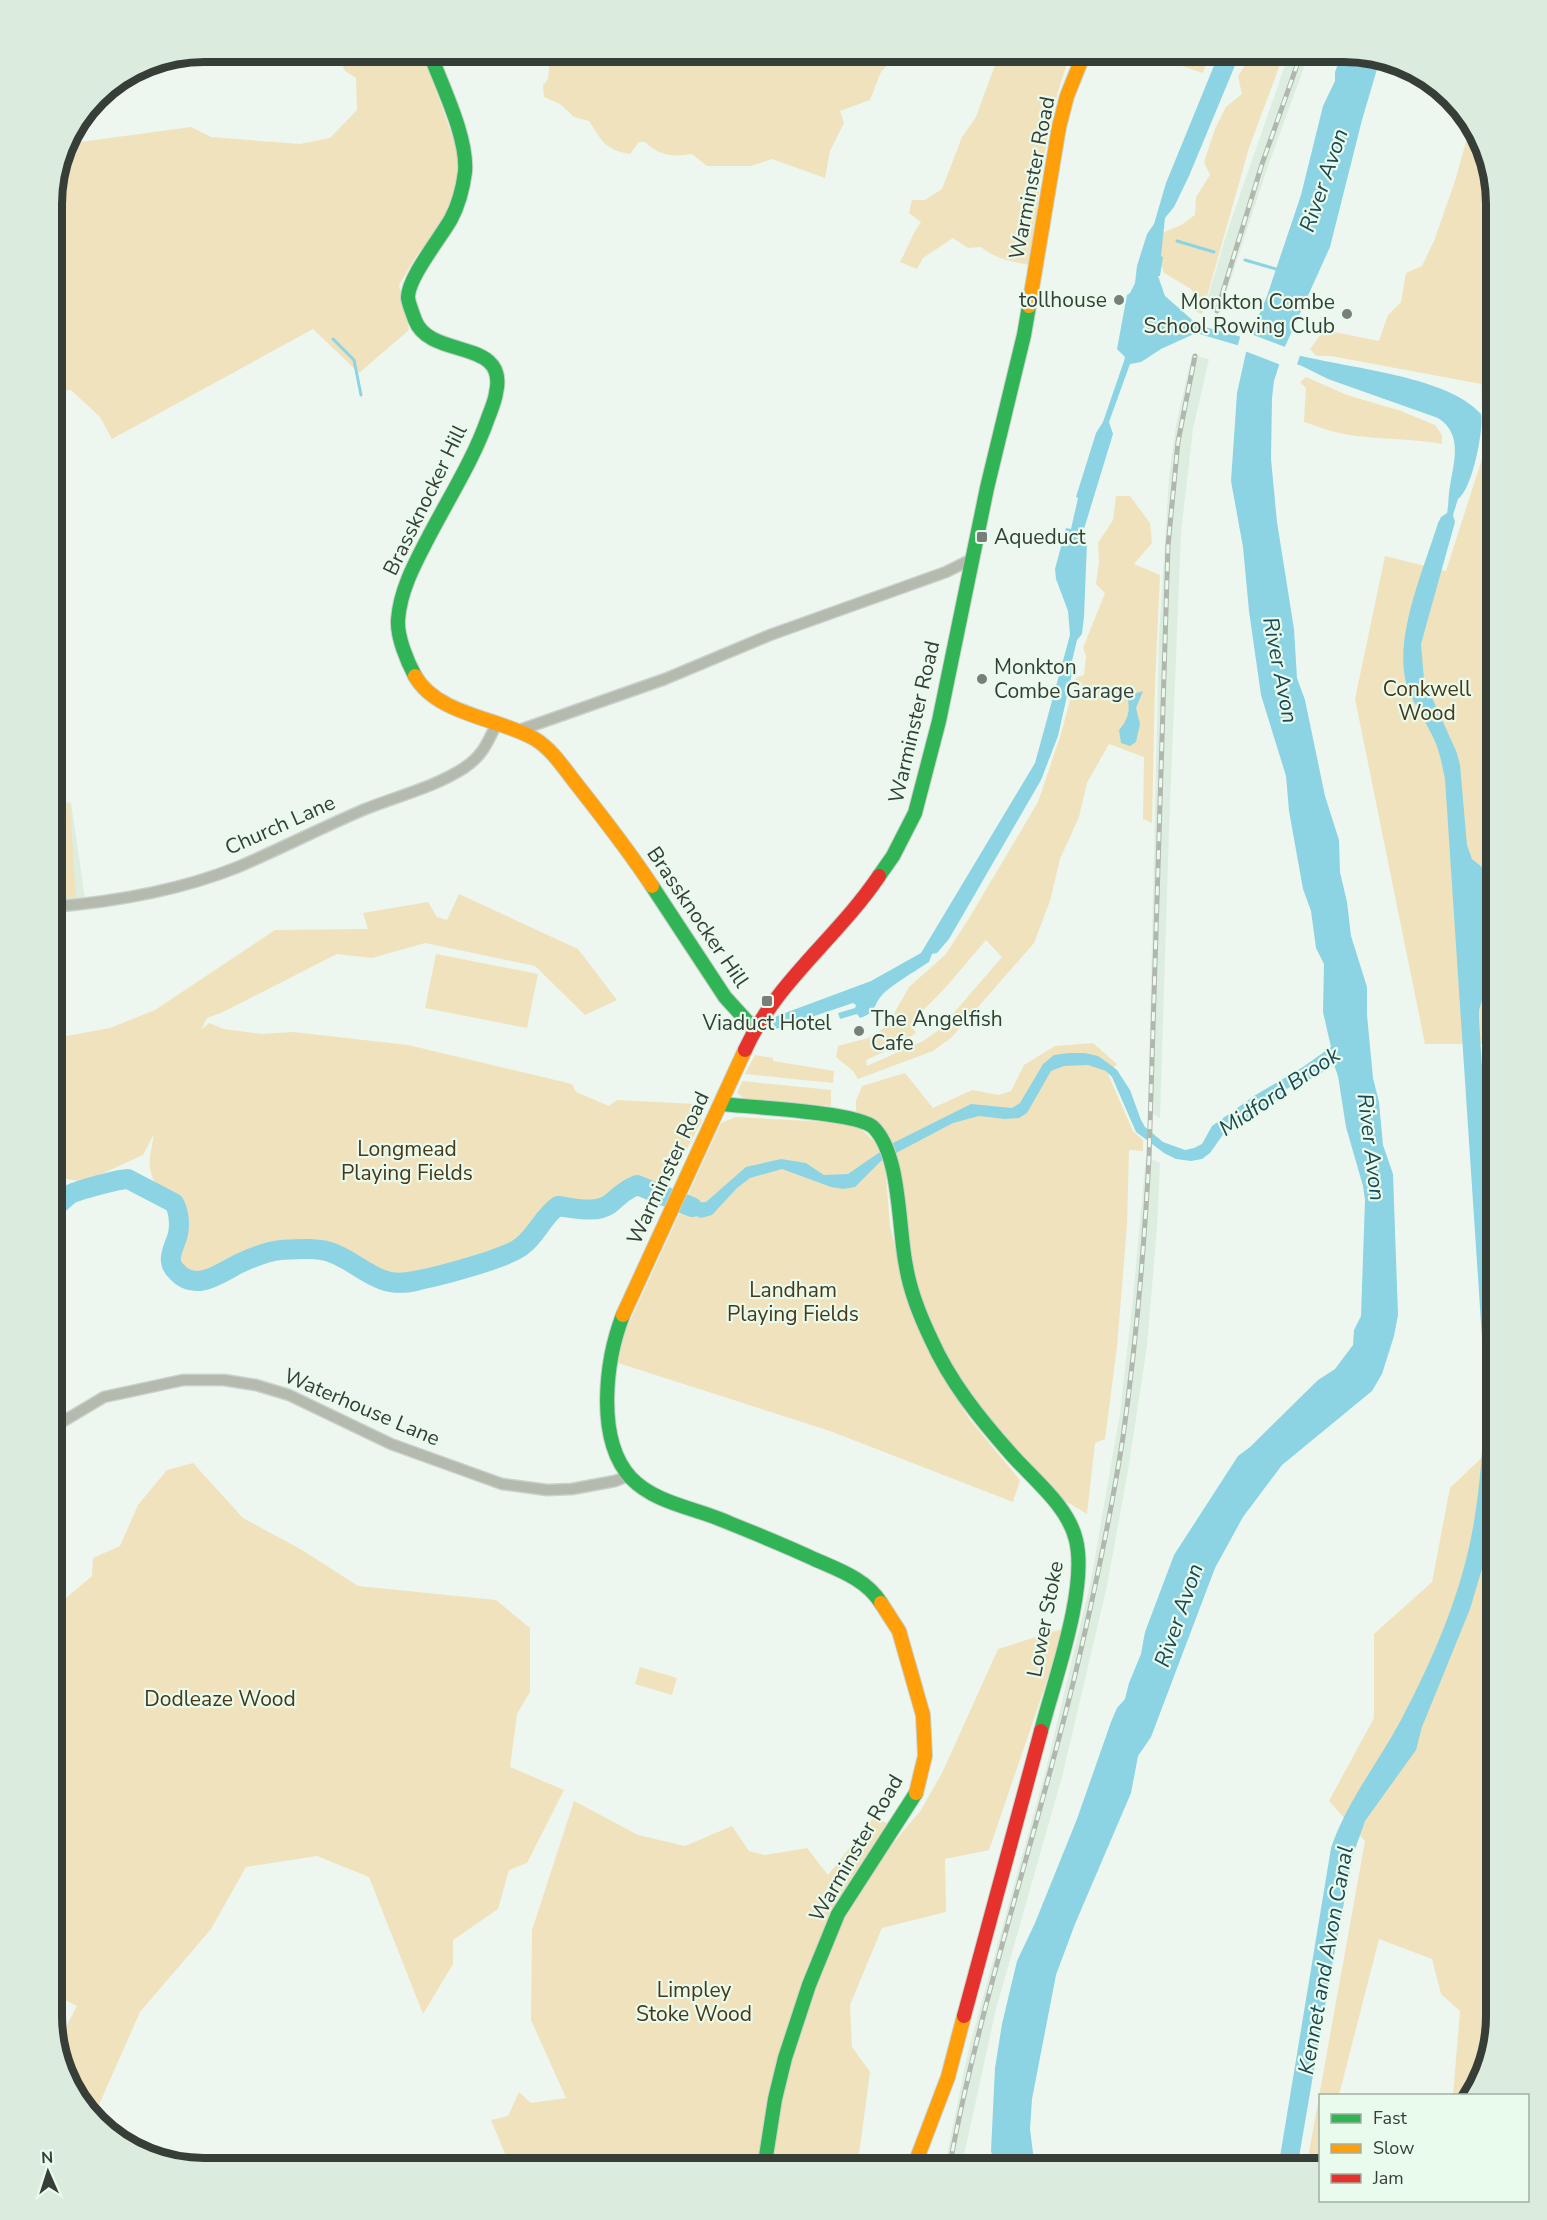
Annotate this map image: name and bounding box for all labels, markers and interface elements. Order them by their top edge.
street label: Warminster Road [1002,94,1062,262]
water label: River Avon [1292,125,1356,236]
place label: tollhouse [1019,286,1107,314]
place label: Monkton Combe School Rowing Club [1144,288,1335,340]
marker: tollhouse [1112,293,1126,307]
marker: Monkton Combe School Rowing Club [1340,307,1354,321]
street label: Brassknocker Hill [376,419,474,580]
place label: Aqueduct [994,523,1086,551]
marker: Aqueduct [975,530,989,544]
water label: River Avon [1255,615,1305,726]
street label: Warminster Road [882,638,946,806]
place label: Monkton Combe Garage [994,653,1134,705]
marker: Monkton Combe Garage [975,672,989,686]
park label: Conkwell Wood [1383,675,1472,727]
street label: Church Lane [220,788,340,862]
street label: Brassknocker Hill [640,841,756,994]
marker: Viaduct Hotel [760,994,774,1008]
place label: The Angelfish Cafe [871,1005,1003,1057]
place label: Viaduct Hotel [701,1009,832,1037]
marker: The Angelfish Cafe [852,1024,866,1038]
water label: Midford Brook [1213,1040,1347,1143]
street label: Warminster Road [620,1087,716,1249]
water label: River Avon [1350,1092,1392,1202]
park label: Longmead Playing Fields [341,1135,473,1187]
park label: Landham Playing Fields [727,1276,859,1328]
street label: Waterhouse Lane [280,1362,444,1452]
street label: Lower Stoke [1020,1559,1070,1679]
water label: River Avon [1147,1560,1211,1671]
park label: Dodleaze Wood [144,1685,296,1713]
street label: Warminster Road [802,1769,910,1927]
water label: Kennet and Avon Canal [1291,1843,1361,2077]
park label: Limpley Stoke Wood [636,1976,752,2028]
legend [1319,2094,1529,2202]
text: Fast [1373,2106,1408,2130]
text: Slow [1373,2136,1414,2160]
north arrow [18,2142,78,2202]
text: N [41,2147,54,2169]
text: Jam [1372,2166,1404,2190]

